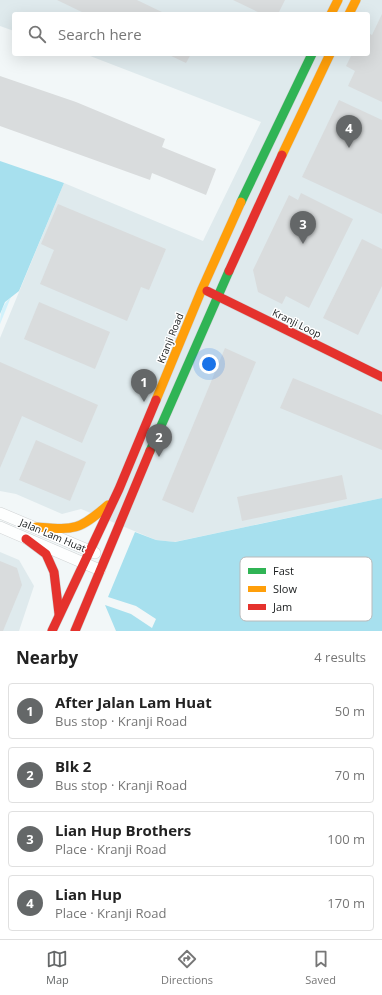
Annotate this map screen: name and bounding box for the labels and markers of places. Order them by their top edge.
pin: 4 [336,115,362,148]
pin: 3 [290,211,316,244]
pin: 1 [131,369,157,402]
pin: 2 [146,424,172,457]

